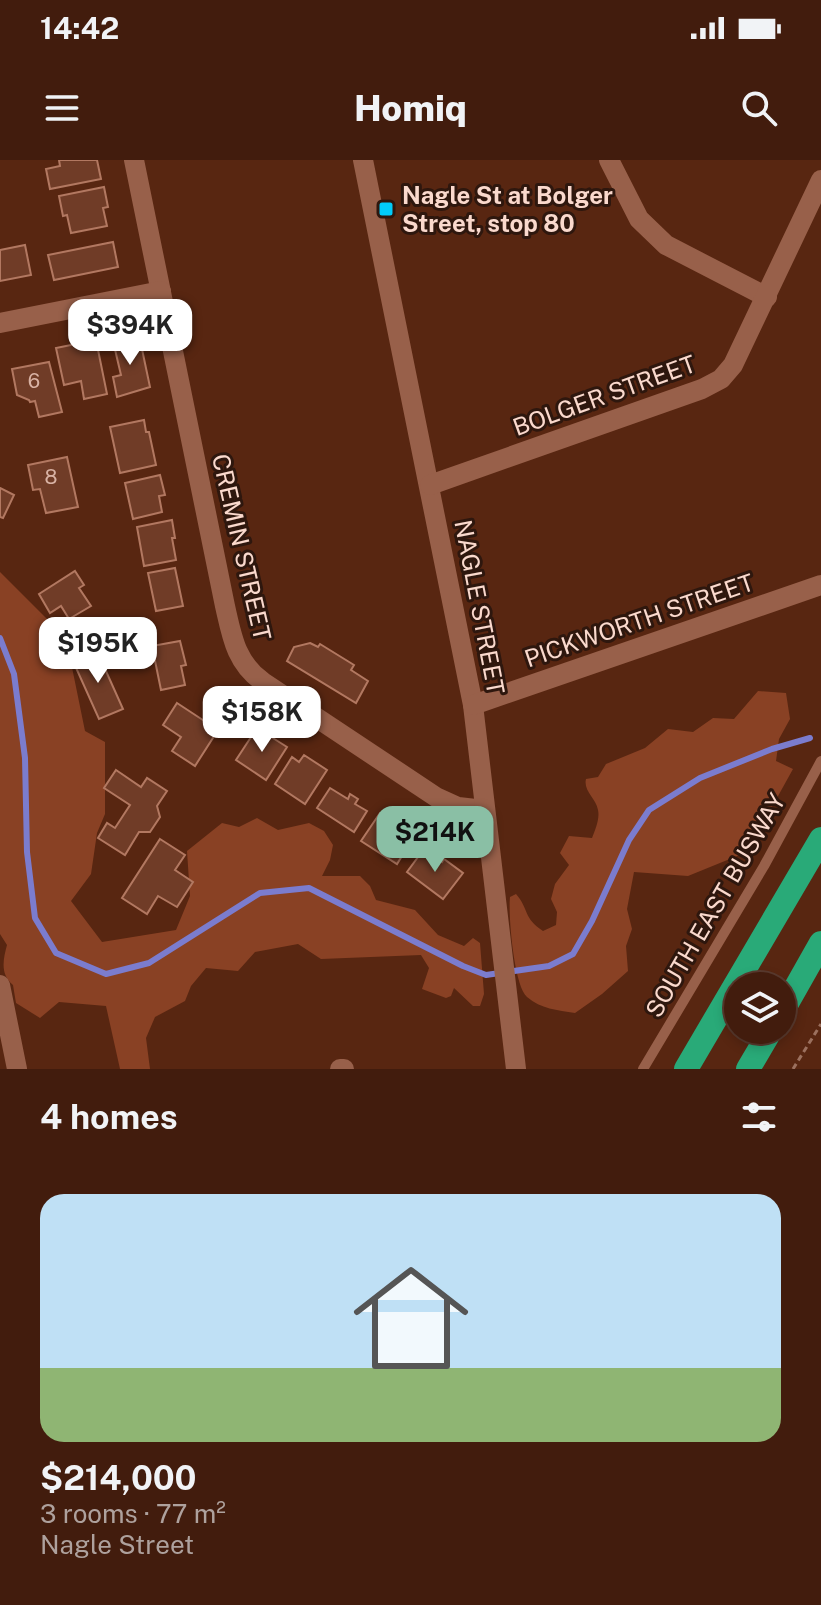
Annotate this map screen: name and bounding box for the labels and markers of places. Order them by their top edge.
place label: Nagle St at Bolger Street, stop 80 [402,181,613,237]
marker: Nagle St at Bolger Street, stop 80 [377,200,395,218]
pin: $394K [74,299,186,367]
pin: $195K [42,617,154,685]
pin: $158K [206,686,318,754]
pin: $214K [379,806,491,874]

